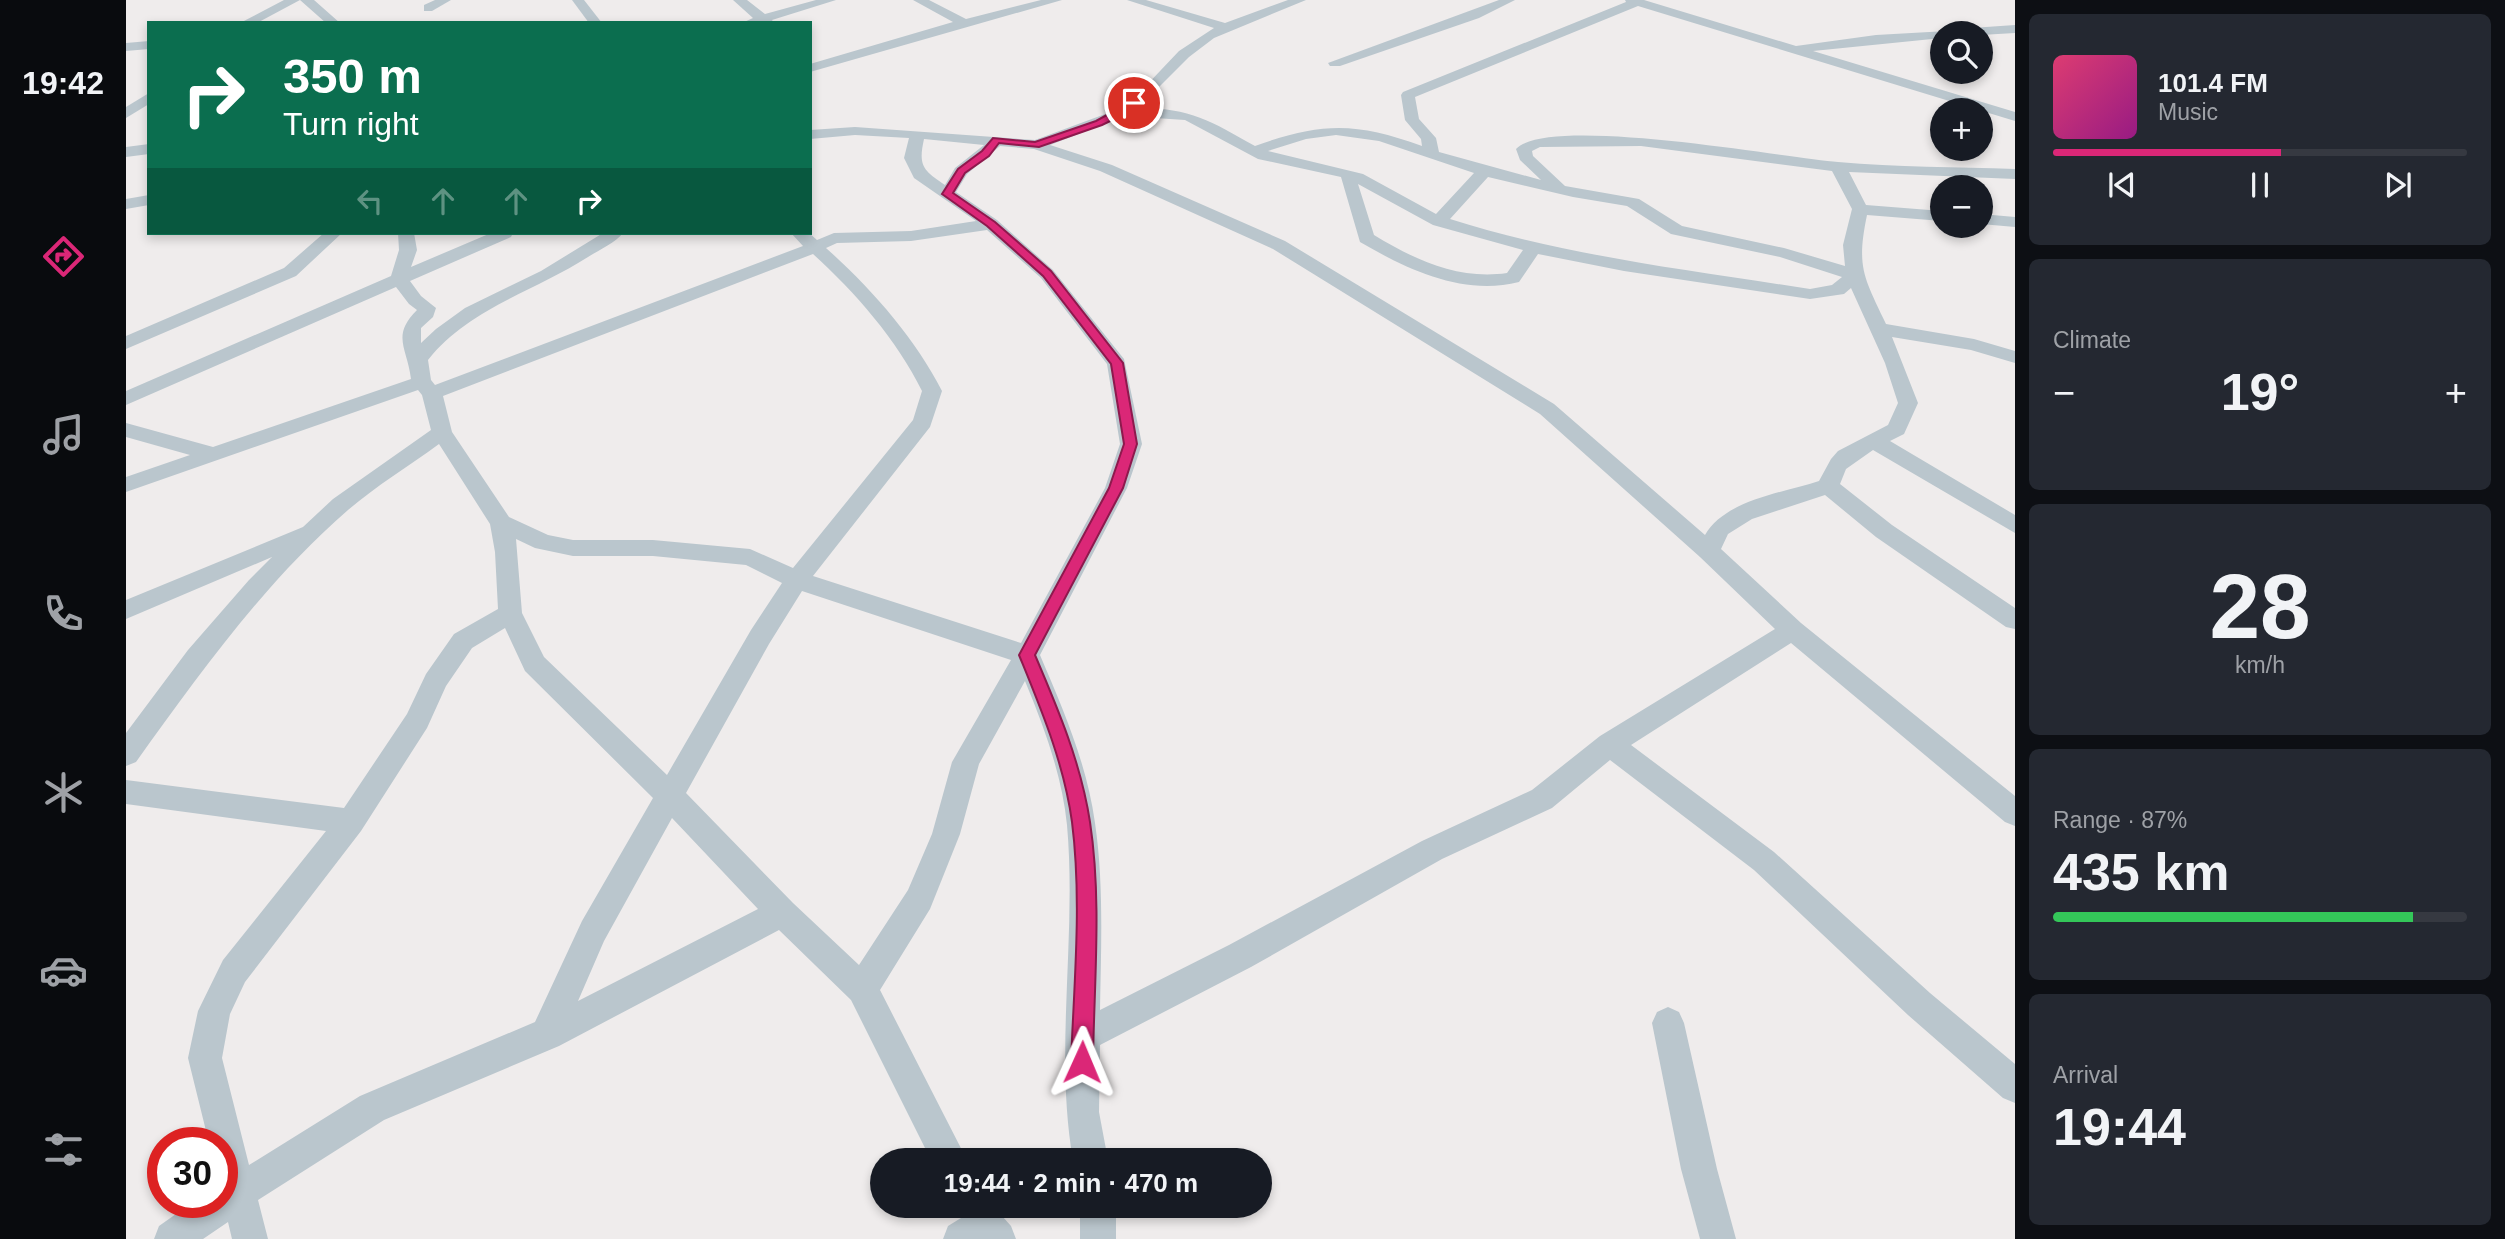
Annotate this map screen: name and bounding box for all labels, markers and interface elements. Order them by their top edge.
map controls [1930,21,1993,238]
button: search [1930,21,1993,84]
icon: right [168,49,259,140]
text: 350 m [283,49,422,103]
text: 19:42 [22,65,104,101]
text: 101.4 FM [2158,68,2268,98]
pin [1104,73,1164,133]
icon: arrive [1115,84,1153,122]
button: + [1930,98,1993,161]
text: Music [2158,99,2218,125]
text: Turn right [283,106,419,142]
icon: previous [2103,166,2141,204]
icon: pause [2241,166,2279,204]
icon: next [2379,166,2417,204]
button: − [1930,175,1993,238]
icon: left [351,182,389,220]
icon: ahead [424,182,462,220]
icon: ahead [497,182,535,220]
icon: right [570,182,608,220]
icon: directions [39,232,88,281]
text: Climate [2053,327,2131,353]
text: 19° [2221,363,2299,421]
text: − [2053,372,2075,414]
text: + [2445,372,2467,414]
icon: music [39,410,88,459]
text: 28 [2209,556,2311,657]
icon: phone [39,589,88,638]
text: km/h [2235,652,2285,678]
icon: climate [39,768,88,817]
text: Range · 87% [2053,807,2187,833]
text: 435 km [2053,843,2229,901]
icon: car [39,946,88,995]
position arrow [1045,1025,1119,1099]
text: Arrival [2053,1062,2118,1088]
text: 19:44 [2053,1098,2186,1156]
icon: filters [39,1125,88,1174]
speed limit sign: 30 [147,1127,238,1218]
text: 19:44 · 2 min · 470 m [944,1168,1198,1198]

